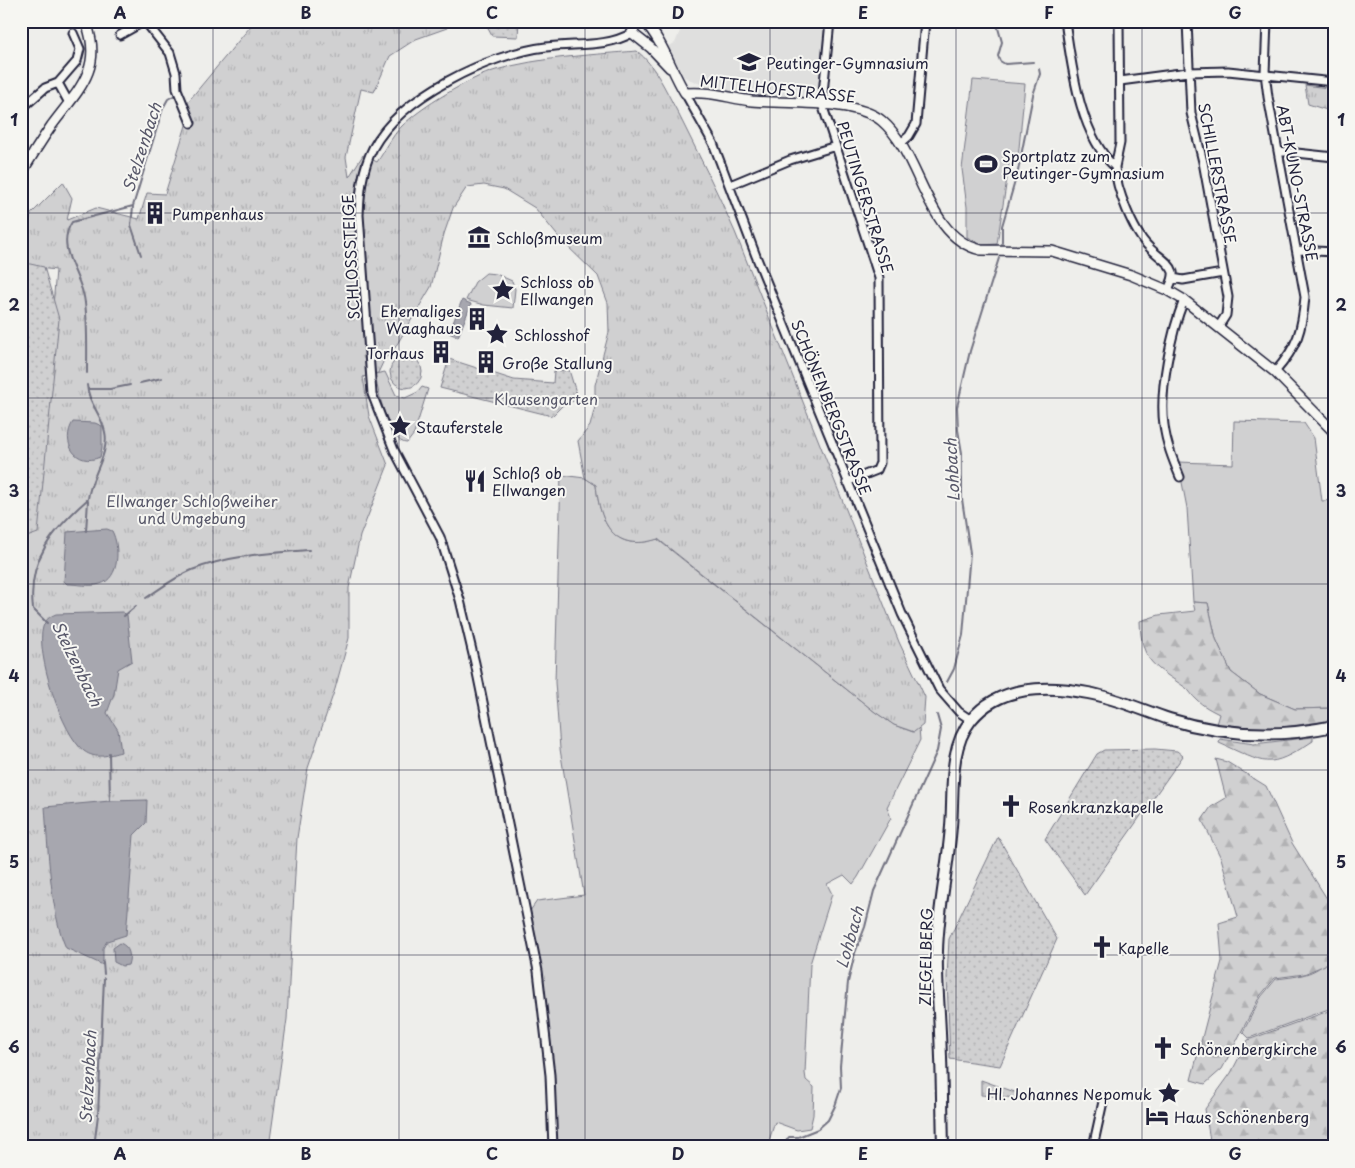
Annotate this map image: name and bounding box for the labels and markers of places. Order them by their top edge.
school or university icon: Peutinger-Gymnasium [736,49,762,75]
place label: Peutinger-Gymnasium [766,51,929,74]
place label: Sportplatz zum Peutinger-Gymnasium [1002,144,1165,184]
sports icon: Sportplatz zum Peutinger-Gymnasium [973,151,999,177]
building icon: Pumpenhaus [142,200,168,226]
place label: Pumpenhaus [172,202,264,225]
museum icon: Schloßmuseum [466,224,492,250]
place label: Schloßmuseum [496,226,603,249]
place label: Schloss ob Ellwangen [520,270,594,310]
place icon: Schloss ob Ellwangen [490,277,516,303]
place label: Ehemaliges Waaghaus [381,299,461,339]
building icon: Ehemaliges Waaghaus [464,306,490,332]
place icon: Schlosshof [484,321,510,347]
place label: Schlosshof [514,323,591,346]
building icon: Torhaus [428,339,454,365]
place label: Torhaus [367,341,424,364]
building icon: Große Stallung [473,349,499,375]
place label: Große Stallung [502,351,613,374]
place icon: Stauferstele [387,413,413,439]
place label: Stauferstele [416,415,503,438]
place label: Schloß ob Ellwangen [492,461,566,501]
restaurant icon: Schloß ob Ellwangen [462,468,488,494]
church icon: Rosenkranzkapelle [998,793,1024,819]
place label: Rosenkranzkapelle [1028,795,1164,818]
church icon: Kapelle [1089,934,1115,960]
place label: Kapelle [1118,936,1169,959]
church icon: Schönenbergkirche [1150,1035,1176,1061]
place label: Schönenbergkirche [1180,1037,1317,1060]
place icon: Hl. Johannes Nepomuk [1156,1080,1182,1106]
place label: Hl. Johannes Nepomuk [987,1082,1152,1105]
hotel icon: Haus Schönenberg [1144,1103,1170,1129]
place label: Haus Schönenberg [1174,1105,1309,1128]

